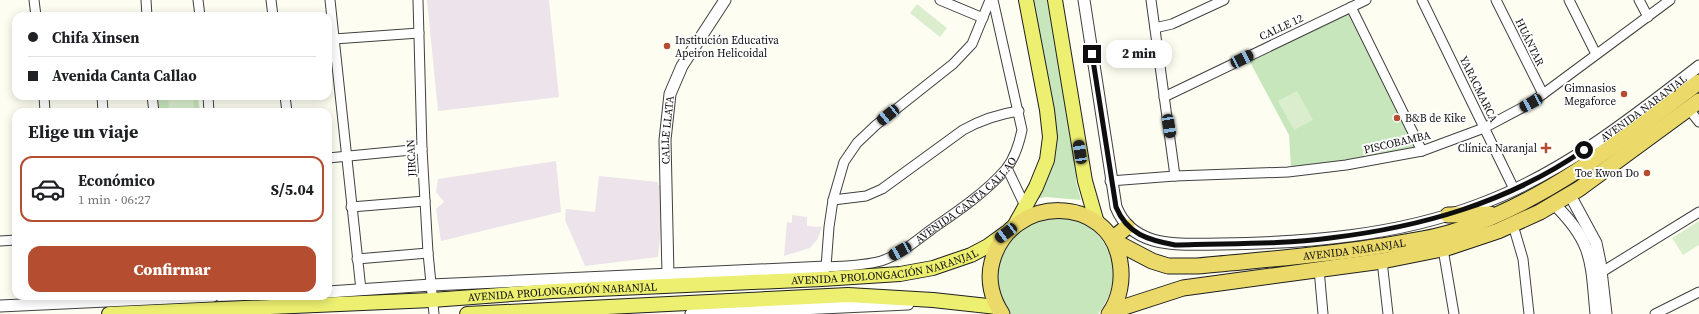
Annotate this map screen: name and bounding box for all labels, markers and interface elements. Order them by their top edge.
street label: CALLE 12 [1257,11,1306,44]
street label: HUÁNTAR [1512,16,1548,69]
text: Chifa Xinsen [52,27,140,48]
place label: Institución Educativa Apeiron Helicoidal [675,33,779,61]
callout: 2 min [1106,40,1172,68]
marker: Institución Educativa Apeiron Helicoidal [662,41,672,51]
route end [1083,45,1101,63]
text: 2 min [1122,45,1156,62]
car [1229,48,1255,70]
street label: YARACMARCA [1456,53,1501,126]
text: Avenida Canta Callao [52,65,197,86]
street label: AVENIDA NARANJAL [1598,71,1690,145]
place label: Gimnasios Megaforce [1564,81,1616,109]
marker: Gimnasios Megaforce [1619,89,1629,99]
car [1518,92,1544,114]
street label: CALLE LLATA [658,94,678,165]
car [875,103,901,127]
place label: B&B de Kike [1405,111,1466,126]
car [1161,113,1177,139]
marker: B&B de Kike [1392,113,1402,123]
text: Elige un viaje [28,119,138,144]
street label: PISCOBAMBA [1362,127,1433,157]
street label: JIRCAN [403,139,420,178]
car [1072,139,1088,165]
place label: Clínica Naranjal [1458,141,1537,156]
route start [1575,141,1593,159]
marker: Clínica Naranjal [1540,142,1552,154]
street label: AVENIDA CANTA CALLAO [912,154,1020,247]
place label: Toe Kwon Do [1575,166,1639,181]
marker: Toe Kwon Do [1642,168,1652,178]
text: Económico [78,170,155,191]
icon: car [30,171,66,207]
text: S/5.04 [271,179,314,200]
text: 1 min · 06:27 [78,191,151,208]
car [993,221,1019,245]
street label: AVENIDA NARANJAL [1302,235,1407,264]
car [887,240,913,262]
street label: AVENIDA PROLONGACIÓN NARANJAL [791,245,982,288]
button: Confirmar [28,246,316,292]
street label: AVENIDA PROLONGACIÓN NARANJAL [467,279,658,305]

